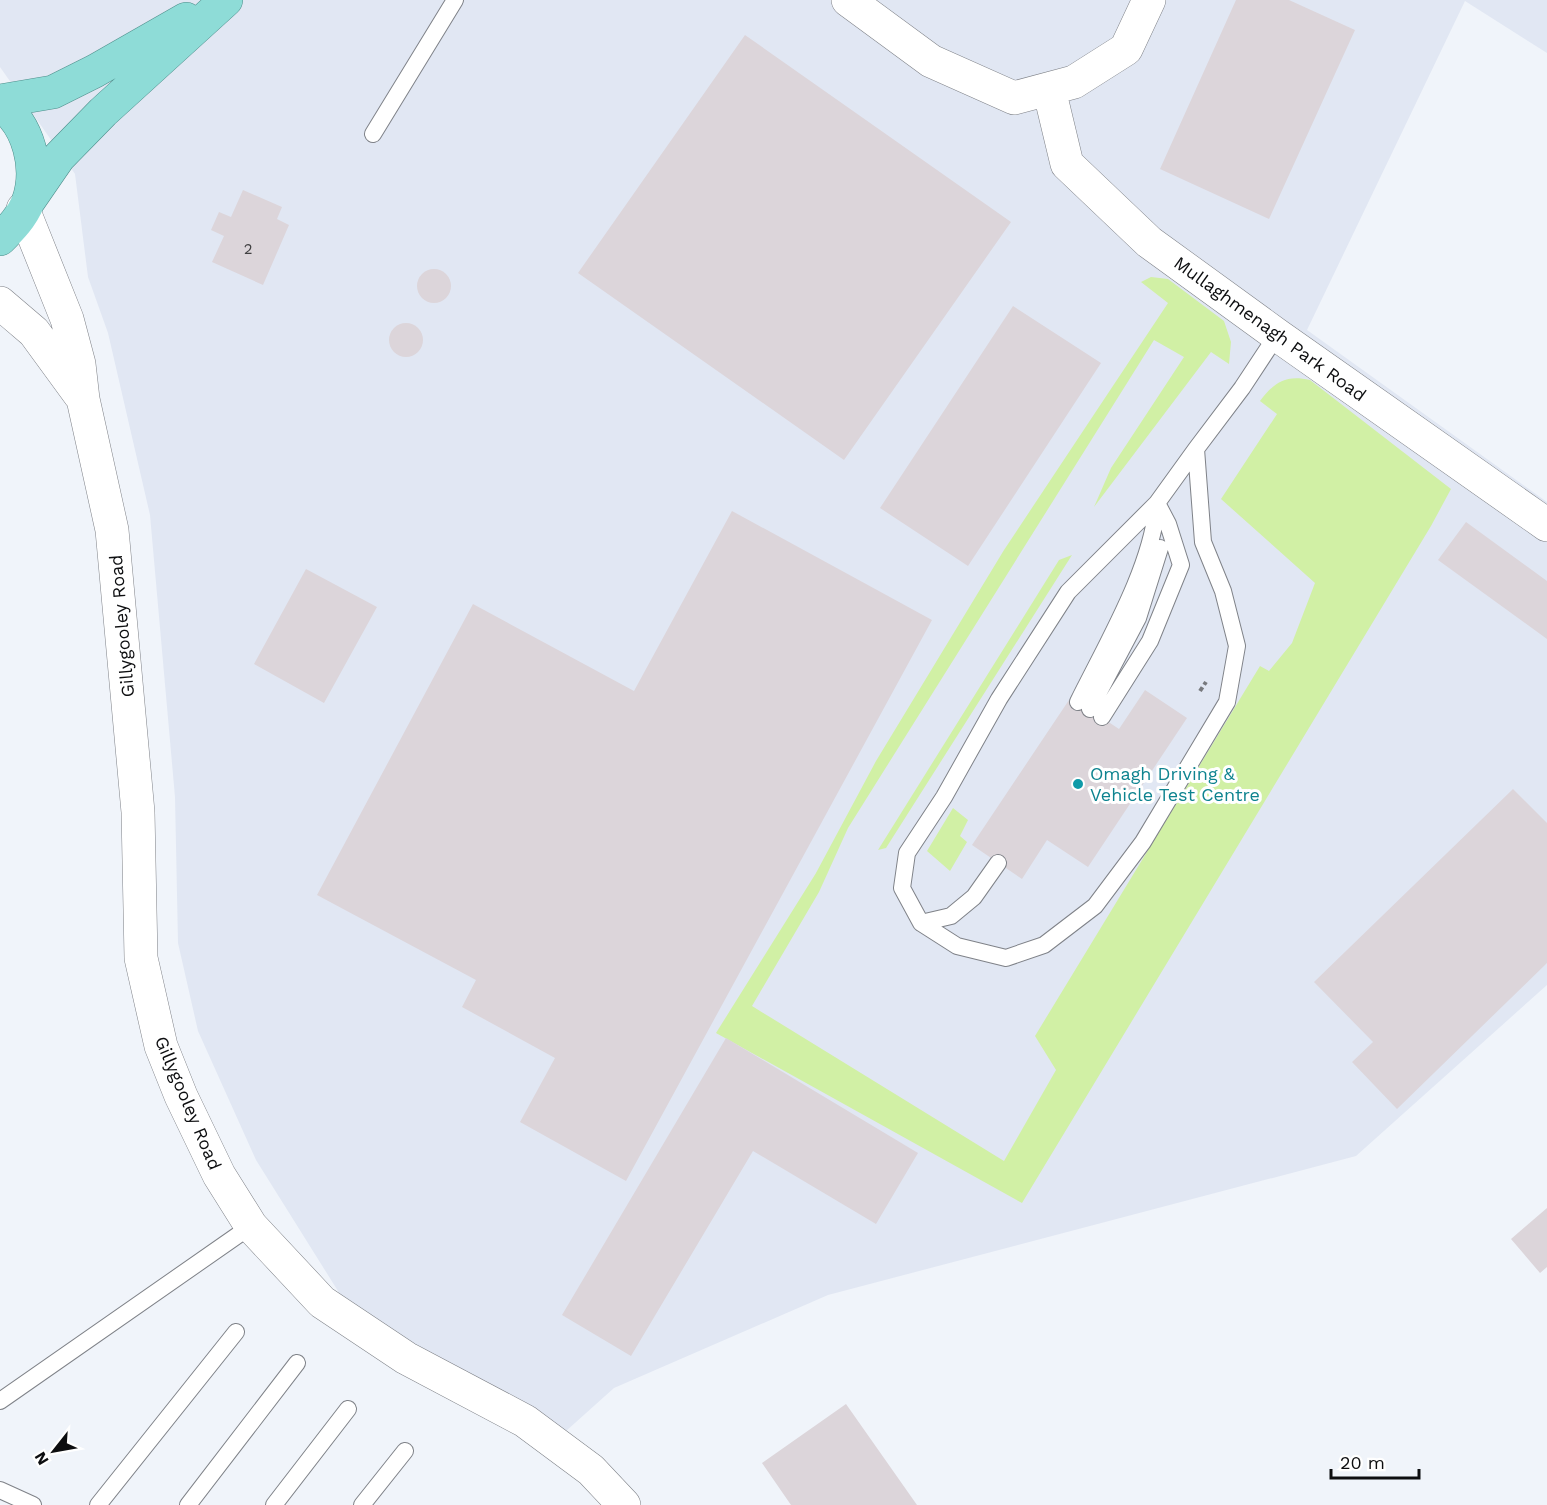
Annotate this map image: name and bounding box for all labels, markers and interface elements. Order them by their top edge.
house number: 2 [244,240,252,258]
street label: Mullaghmenagh Park Road [1170,252,1370,405]
street label: Gillygooley Road [105,554,138,698]
place label: Omagh Driving & Vehicle Test Centre [1090,763,1260,805]
marker: Omagh Driving & Vehicle Test Centre [1071,777,1085,791]
street label: Gillygooley Road [151,1033,226,1173]
north arrow [24,1421,84,1481]
scale bar [1331,1442,1420,1480]
text: N [30,1448,53,1468]
text: 20 m [1340,1452,1385,1473]

